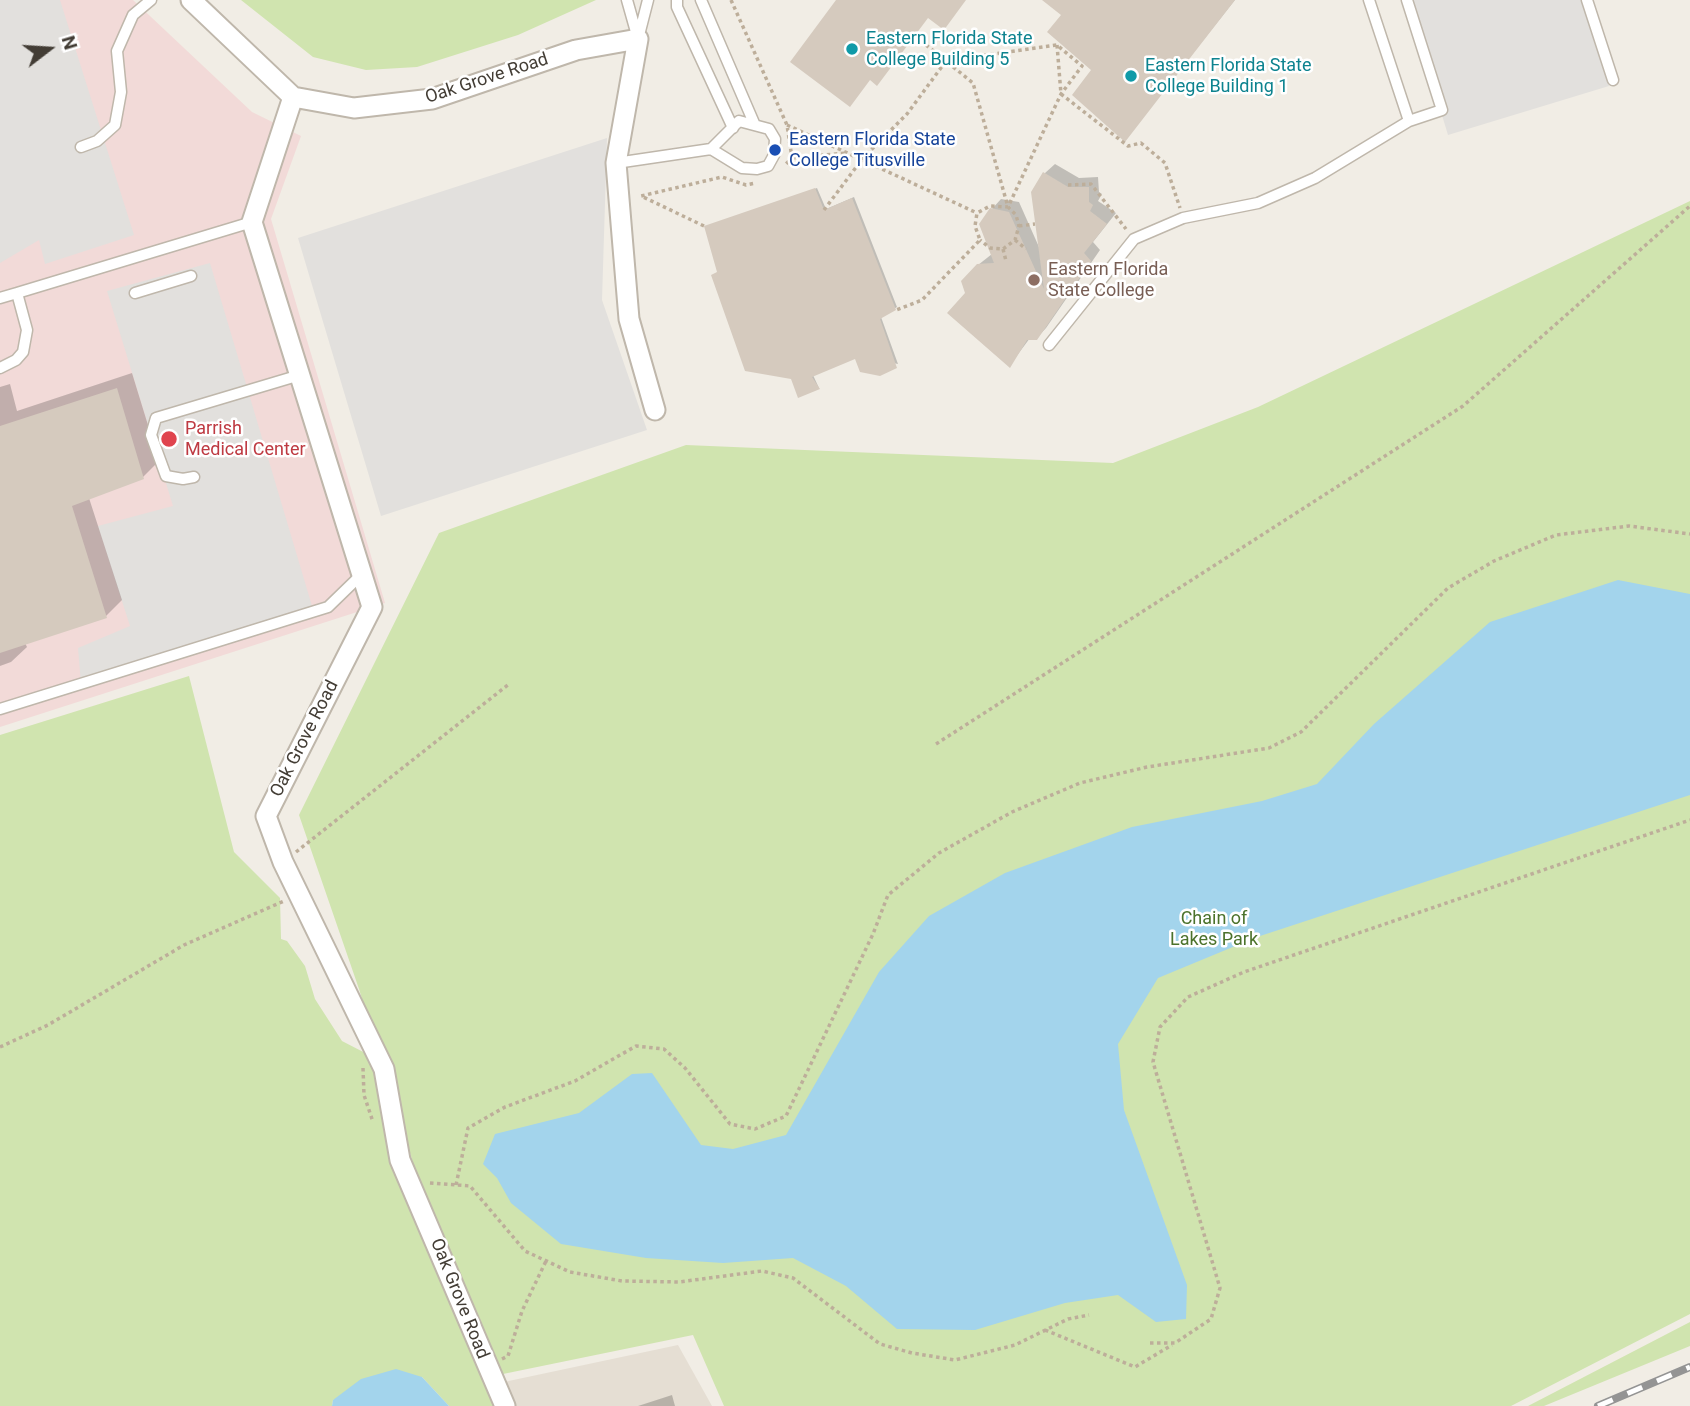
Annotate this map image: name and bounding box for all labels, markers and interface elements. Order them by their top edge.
north arrow [14,14,84,84]
place label: Eastern Florida State College Building 5 [866,28,1033,70]
text: N [57,33,83,52]
marker: Eastern Florida State College Building 5 [844,41,860,57]
street label: Oak Grove Road [423,49,551,109]
place label: Eastern Florida State College Building 1 [1145,55,1312,98]
marker: Eastern Florida State College Building 1 [1123,68,1139,84]
place label: Eastern Florida State College Titusville [789,129,956,172]
marker: Eastern Florida State College Titusville [767,142,783,158]
place label: Eastern Florida State College [1048,259,1168,302]
marker: Eastern Florida State College [1026,272,1042,288]
place label: Parrish Medical Center [185,418,306,460]
marker: Parrish Medical Center [159,429,179,449]
street label: Oak Grove Road [266,677,344,801]
park label: Chain of Lakes Park [1170,908,1258,950]
street label: Oak Grove Road [425,1236,493,1362]

